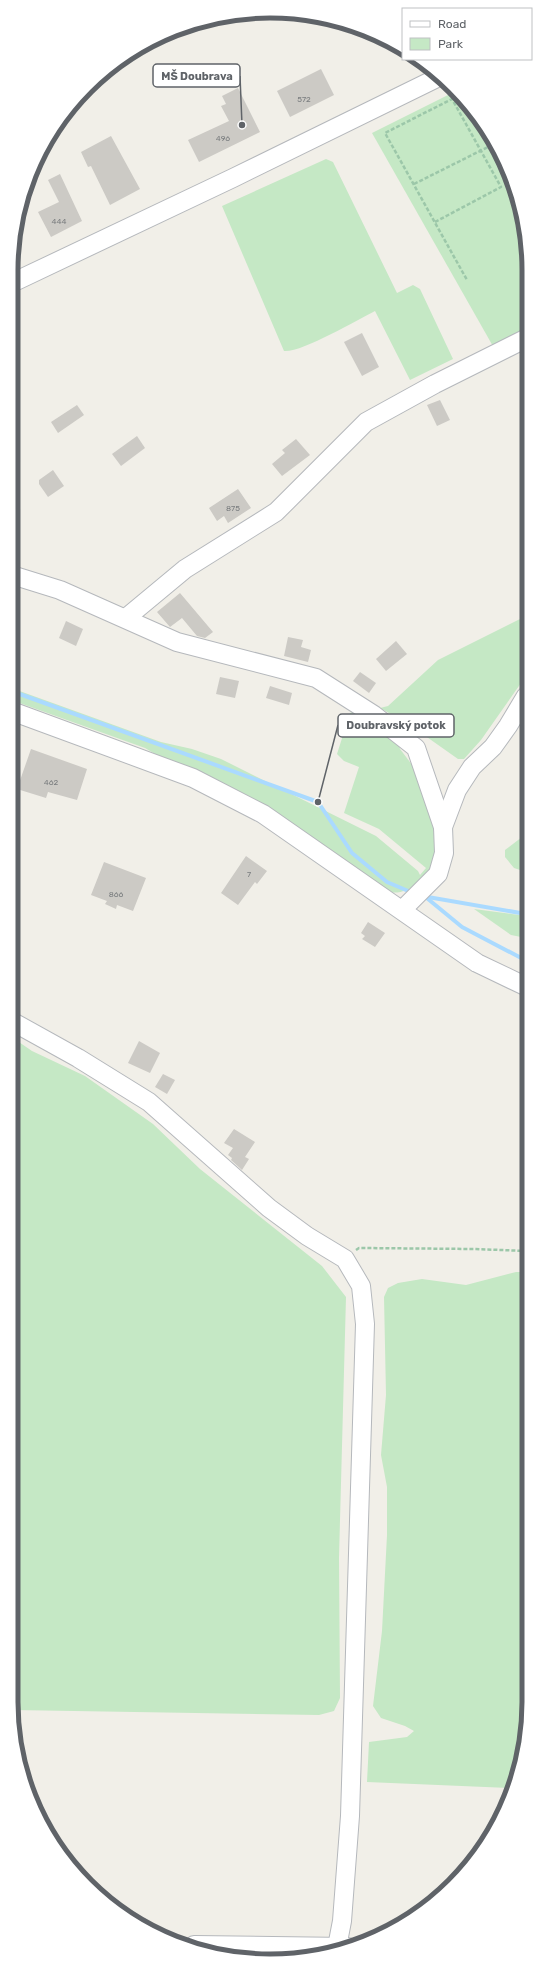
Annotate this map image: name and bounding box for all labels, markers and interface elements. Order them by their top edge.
legend [402,8,532,60]
text: Road [438,17,466,31]
text: Park [438,37,464,51]
callout: MŠ Doubrava [153,64,240,87]
text: MŠ Doubrava [161,69,233,83]
house number: 572 [297,95,311,104]
house number: 496 [216,134,230,143]
house number: 444 [52,217,66,226]
house number: 875 [226,504,240,513]
callout: Doubravský potok [338,714,454,737]
text: Doubravský potok [346,719,446,732]
house number: 462 [44,778,59,787]
house number: 7 [247,870,251,879]
house number: 866 [109,890,124,899]

